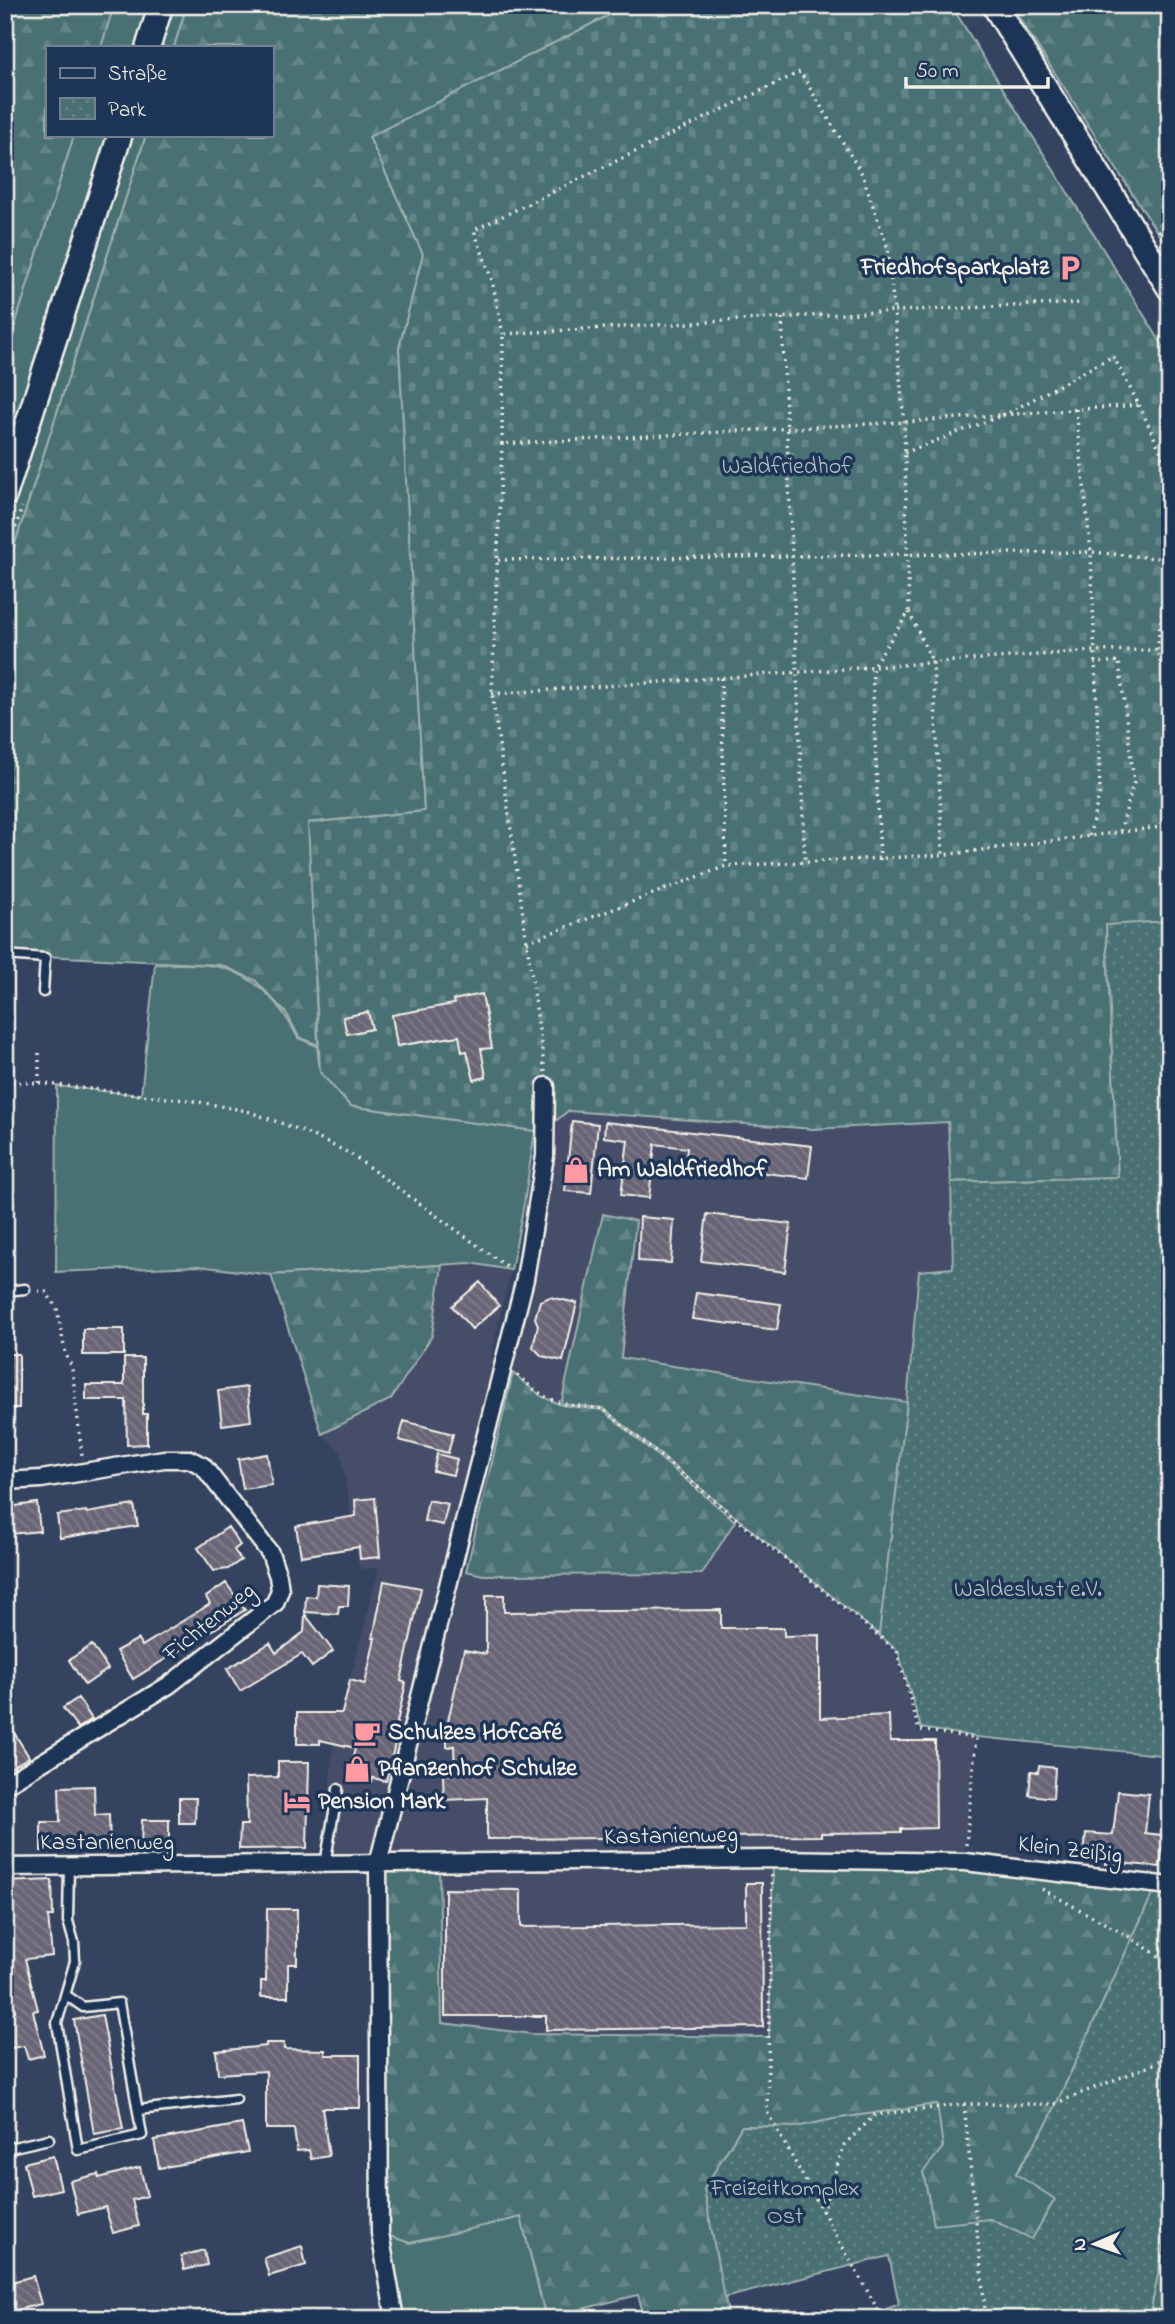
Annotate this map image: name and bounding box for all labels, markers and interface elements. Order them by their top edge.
legend [46,46,273,136]
scale bar [906,46,1047,90]
text: 50 m [916,57,959,87]
text: Straße [108,60,167,90]
text: Park [108,96,147,126]
place label: Friedhofsparkplatz [860,251,1050,286]
parking icon: Friedhofsparkplatz [1055,253,1085,283]
park label: Waldfriedhof [722,450,853,485]
place label: Am Waldfriedhof [597,1153,768,1188]
shop icon: Am Waldfriedhof [561,1155,591,1185]
park label: Waldeslust e.V. [954,1573,1102,1608]
street label: Fichtenweg [156,1575,264,1672]
place label: Schulzes Hofcafé [388,1716,564,1751]
cafe icon: Schulzes Hofcafé [352,1718,382,1748]
place label: Pflanzenhof Schulze [378,1752,578,1787]
shop icon: Pflanzenhof Schulze [342,1754,372,1784]
place label: Pension Mark [318,1785,446,1820]
hotel icon: Pension Mark [282,1787,312,1817]
street label: Kastanienweg [604,1818,738,1856]
street label: Kastanienweg [40,1826,174,1861]
street label: Klein Zeißig [1016,1827,1124,1875]
park label: Freizeitkomplex Ost [710,2172,859,2235]
north arrow [1060,2208,1130,2278]
text: N [1067,2237,1094,2251]

